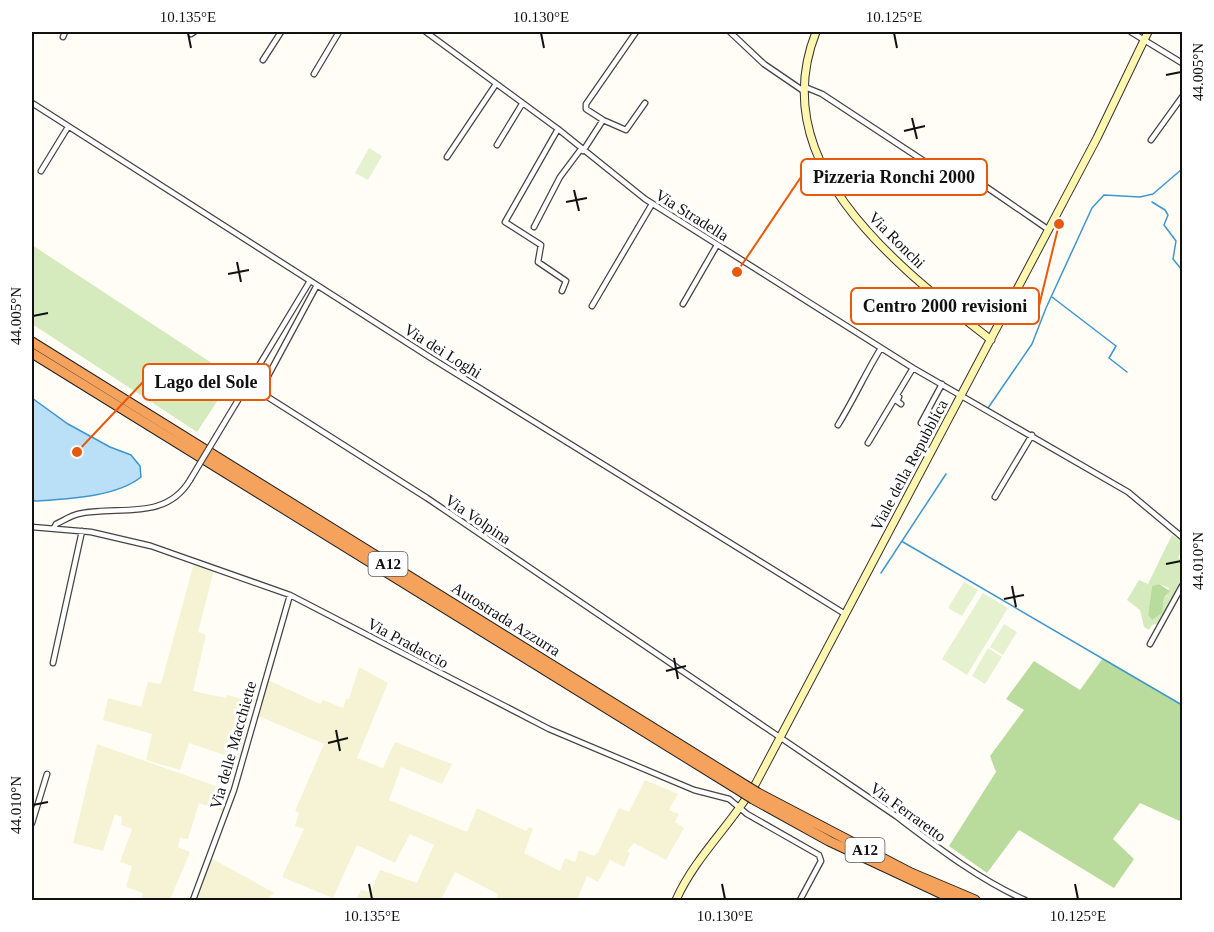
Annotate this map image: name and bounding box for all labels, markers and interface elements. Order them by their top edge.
text: 10.135°E [160,9,216,25]
text: 10.130°E [513,9,569,25]
text: 10.125°E [866,9,922,25]
text: 44.005°N [1190,43,1206,101]
callout: Pizzeria Ronchi 2000 [801,159,987,195]
text: Pizzeria Ronchi 2000 [813,167,975,187]
street label: Via Stradella [652,186,732,244]
street label: Via Ronchi [865,208,929,272]
text: 44.005°N [8,287,24,345]
callout: Centro 2000 revisioni [851,288,1039,324]
text: Centro 2000 revisioni [863,296,1027,316]
street label: Via dei Loghi [401,320,485,383]
callout: Lago del Sole [143,364,270,400]
text: Lago del Sole [154,372,258,392]
street label: Viale della Repubblica [867,397,952,534]
street label: Via Volpina [441,491,514,548]
text: 44.010°N [1190,532,1206,590]
road number: A12 [368,552,408,576]
street label: Autostrada Azzurra [449,579,563,659]
street label: Via Pradaccio [365,615,451,671]
street label: Via delle Macchiette [207,679,259,811]
text: 44.010°N [8,776,24,834]
street label: Via Ferraretto [867,779,949,845]
road number: A12 [846,838,884,862]
text: 10.135°E [344,908,400,924]
text: 10.130°E [697,908,753,924]
text: 10.125°E [1050,908,1106,924]

